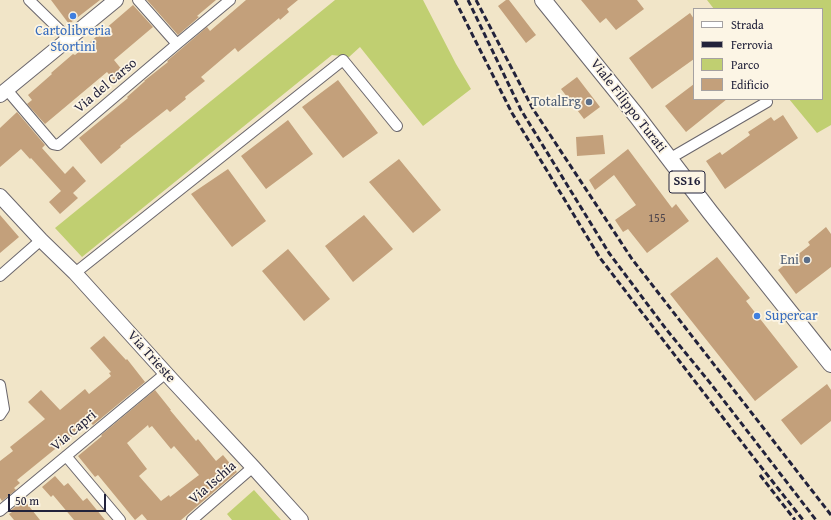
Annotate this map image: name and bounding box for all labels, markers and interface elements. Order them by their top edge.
legend [693,8,823,100]
marker: Cartolibreria Stortini [68,11,78,21]
text: Strada [731,16,764,33]
place label: Cartolibreria Stortini [35,23,111,56]
text: Ferrovia [731,36,773,53]
street label: Via del Carso [71,55,141,117]
street label: Viale Filippo Turati [586,56,670,156]
text: Parco [731,56,759,73]
text: Edificio [731,76,769,93]
place label: TotalErg [531,94,581,110]
marker: TotalErg [584,97,594,107]
road number: SS16 [669,171,705,193]
house number: 155 [648,212,666,226]
place label: Eni [780,252,799,268]
marker: Eni [802,255,812,265]
place label: Supercar [765,308,818,324]
marker: Supercar [752,311,762,321]
street label: Via Trieste [123,328,179,386]
street label: Via Capri [48,407,100,455]
street label: Via Ischia [186,458,240,508]
scale bar [10,486,108,512]
text: 50 m [15,492,39,509]

